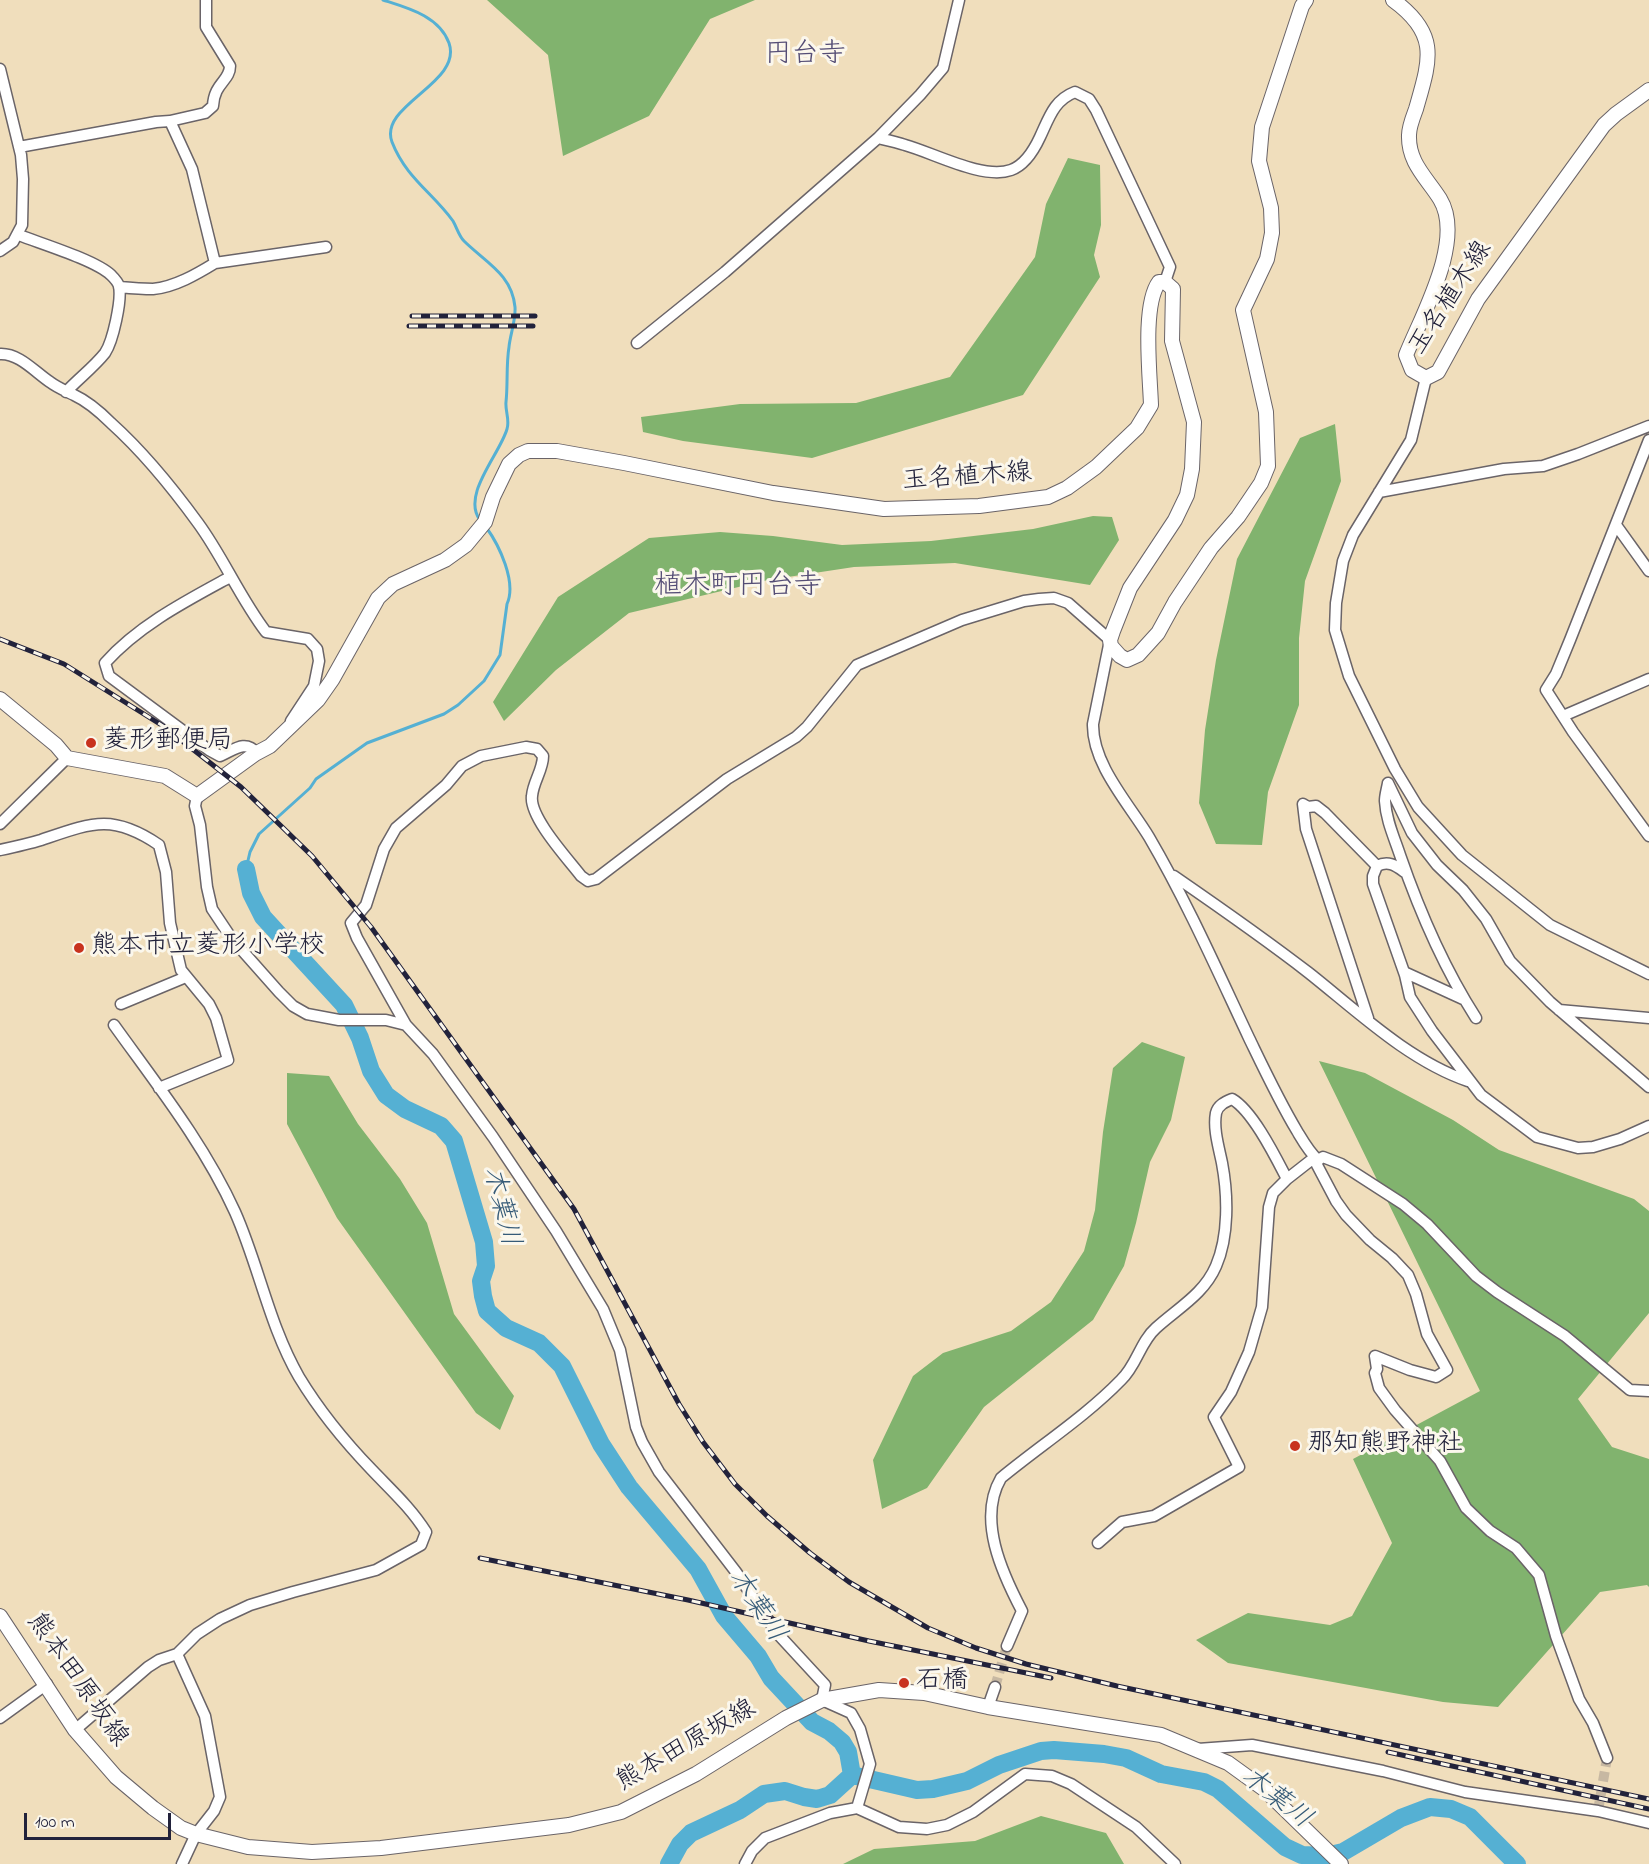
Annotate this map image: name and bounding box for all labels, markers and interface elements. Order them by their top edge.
district label: 円台寺 [765,41,845,73]
street label: 玉名植木線 [1404,236,1500,362]
street label: 玉名植木線 [901,459,1033,499]
district label: 植木町円台寺 [654,571,822,605]
place label: 菱形郵便局 [103,727,233,759]
marker: 菱形郵便局 [84,736,98,750]
place label: 熊本市立菱形小学校 [91,932,325,964]
marker: 熊本市立菱形小学校 [72,941,86,955]
water label: 木葉川 [473,1164,525,1250]
place label: 那知熊野神社 [1307,1430,1463,1462]
marker: 那知熊野神社 [1288,1439,1302,1453]
water label: 木葉川 [719,1564,791,1650]
street label: 熊本田原坂線 [18,1608,134,1754]
place label: 石橋 [916,1667,968,1699]
marker: 石橋 [897,1676,911,1690]
street label: 熊本田原坂線 [612,1694,762,1800]
water label: 木葉川 [1233,1762,1317,1838]
scale bar [27,1801,174,1839]
text: 100 m [35,1810,75,1836]

